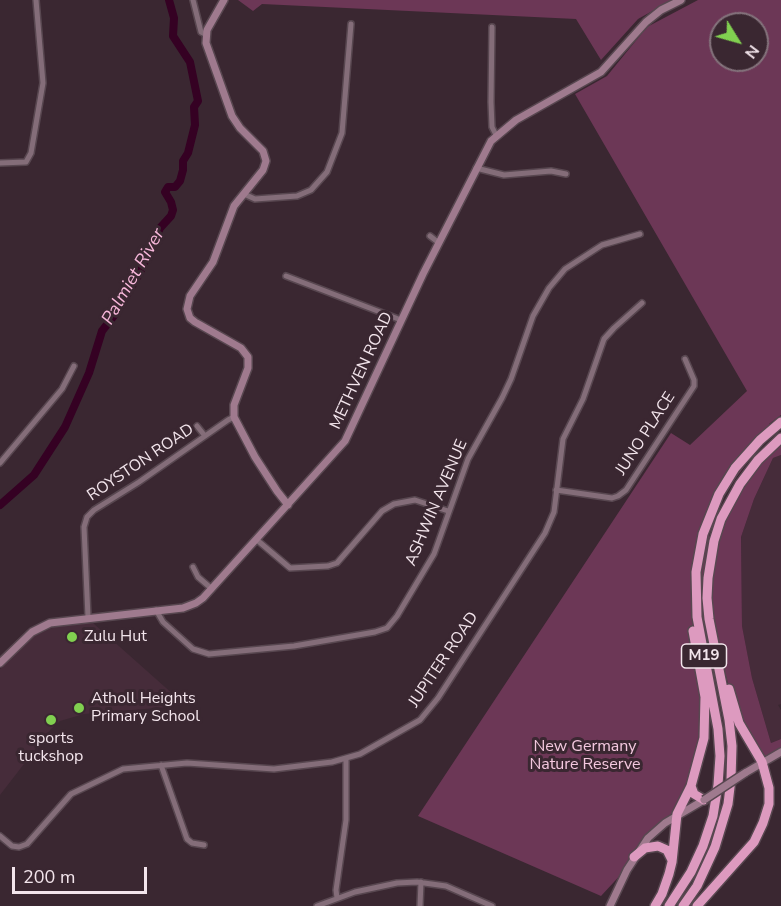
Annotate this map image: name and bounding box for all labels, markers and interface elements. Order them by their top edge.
north arrow [709,12,769,72]
text: N [739,40,764,63]
water label: Palmiet River [98,225,170,329]
street label: METHVEN ROAD [326,309,398,433]
street label: JUNO PLACE [612,389,680,479]
street label: ROYSTON ROAD [84,420,198,506]
street label: ASHWIN AVENUE [402,437,472,569]
street label: JUPITER ROAD [405,609,483,711]
place label: Zulu Hut [84,627,147,647]
marker: Zulu Hut [65,630,79,644]
road number: M19 [682,644,726,668]
place label: Atholl Heights Primary School [91,689,200,727]
marker: Atholl Heights Primary School [72,701,86,715]
marker: sports tuckshop [44,713,58,727]
place label: sports tuckshop [19,729,83,767]
park label: New Germany Nature Reserve [529,737,641,775]
scale bar [15,855,150,893]
text: 200 m [23,865,75,889]

